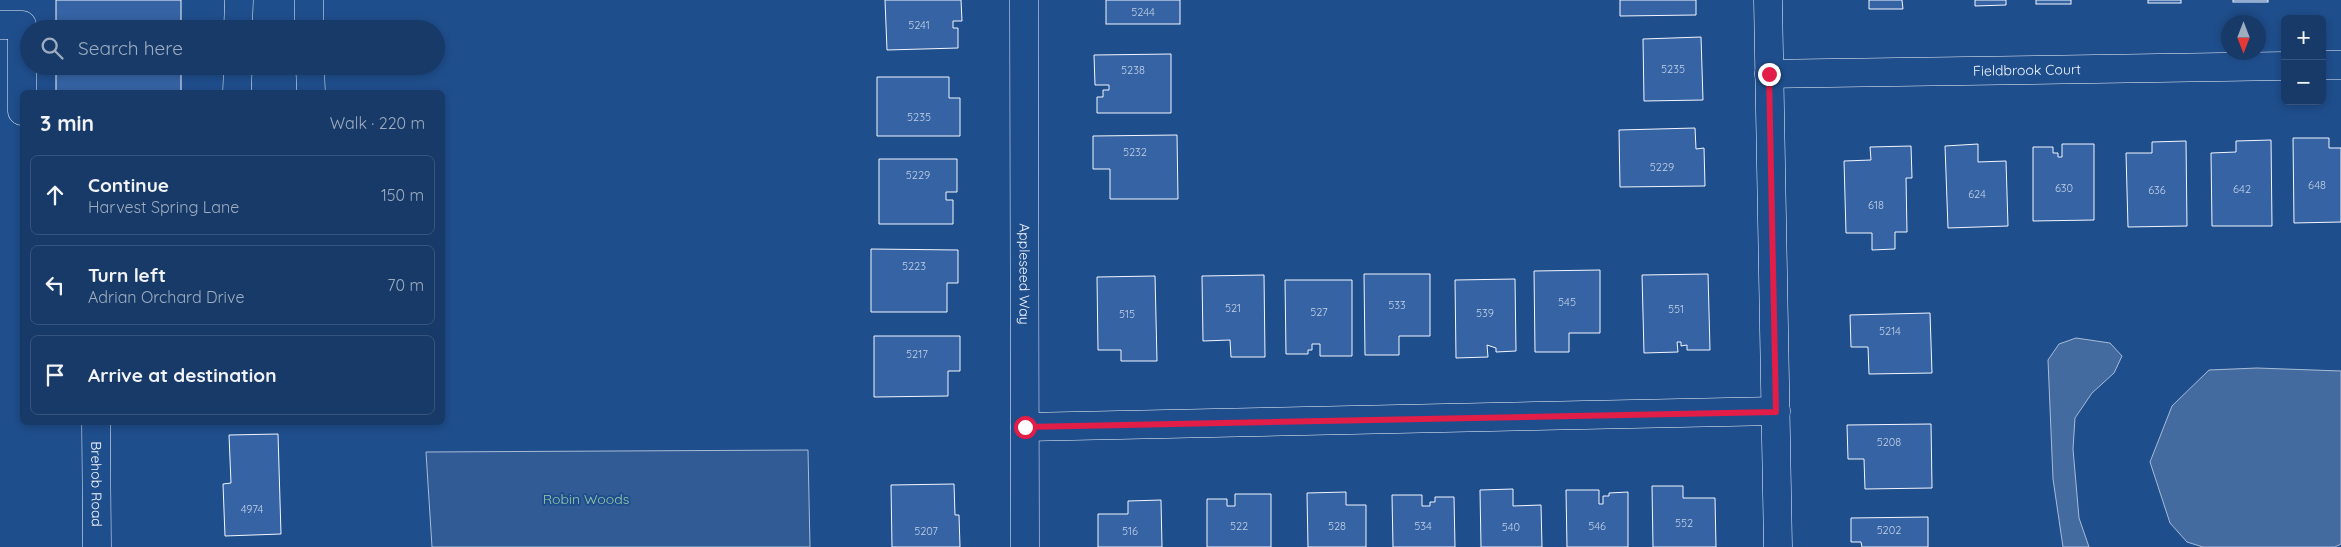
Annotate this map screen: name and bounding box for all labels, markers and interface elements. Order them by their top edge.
house number: 5244 [1131,5,1155,19]
north arrow [2221,15,2266,60]
map controls [2281,15,2326,105]
button: + [2281,15,2326,60]
house number: 5241 [908,18,930,32]
search box [20,20,445,75]
icon: search [38,34,66,62]
text: Search here [78,36,183,60]
street label: Fieldbrook Court [1973,60,2081,80]
button: − [2281,60,2326,105]
house number: 5235 [1661,62,1685,76]
house number: 5238 [1121,63,1145,77]
route end [1758,63,1781,86]
text: 3 min [40,110,94,136]
house number: 5235 [907,110,931,124]
text: Walk · 220 m [330,113,425,133]
house number: 5232 [1123,145,1147,159]
house number: 5229 [1650,160,1674,174]
house number: 5229 [906,168,930,182]
text: Continue [88,173,169,197]
house number: 648 [2308,178,2326,192]
icon: ahead [41,181,69,209]
house number: 630 [2055,181,2073,195]
house number: 642 [2233,182,2251,196]
house number: 636 [2148,183,2166,197]
text: 150 m [381,185,424,205]
house number: 624 [1968,187,1986,201]
text: Harvest Spring Lane [88,197,239,217]
house number: 618 [1868,198,1884,212]
street label: Appleseed Way [1015,223,1034,325]
house number: 5223 [902,259,926,273]
text: Turn left [88,263,166,287]
icon: left [41,271,69,299]
text: 70 m [387,275,424,295]
text: Adrian Orchard Drive [88,287,244,307]
house number: 545 [1558,295,1576,309]
house number: 533 [1388,298,1406,312]
house number: 521 [1225,301,1241,315]
house number: 551 [1668,302,1684,316]
house number: 527 [1310,305,1328,319]
house number: 539 [1476,306,1494,320]
house number: 515 [1119,307,1135,321]
house number: 5214 [1879,324,1901,338]
house number: 5217 [906,347,928,361]
icon: arrive [41,361,69,389]
text: Arrive at destination [88,363,277,387]
route start [1014,416,1037,439]
house number: 5208 [1877,435,1901,449]
street label: Brehob Road [87,441,106,527]
park label: Robin Woods [543,490,629,508]
house number: 4974 [241,502,263,516]
house number: 552 [1675,516,1693,530]
house number: 522 [1230,519,1248,533]
house number: 528 [1328,519,1346,533]
house number: 534 [1414,519,1432,533]
house number: 546 [1588,519,1606,533]
house number: 540 [1502,520,1520,534]
house number: 5202 [1877,523,1901,537]
house number: 5207 [914,524,938,538]
house number: 516 [1122,524,1138,538]

